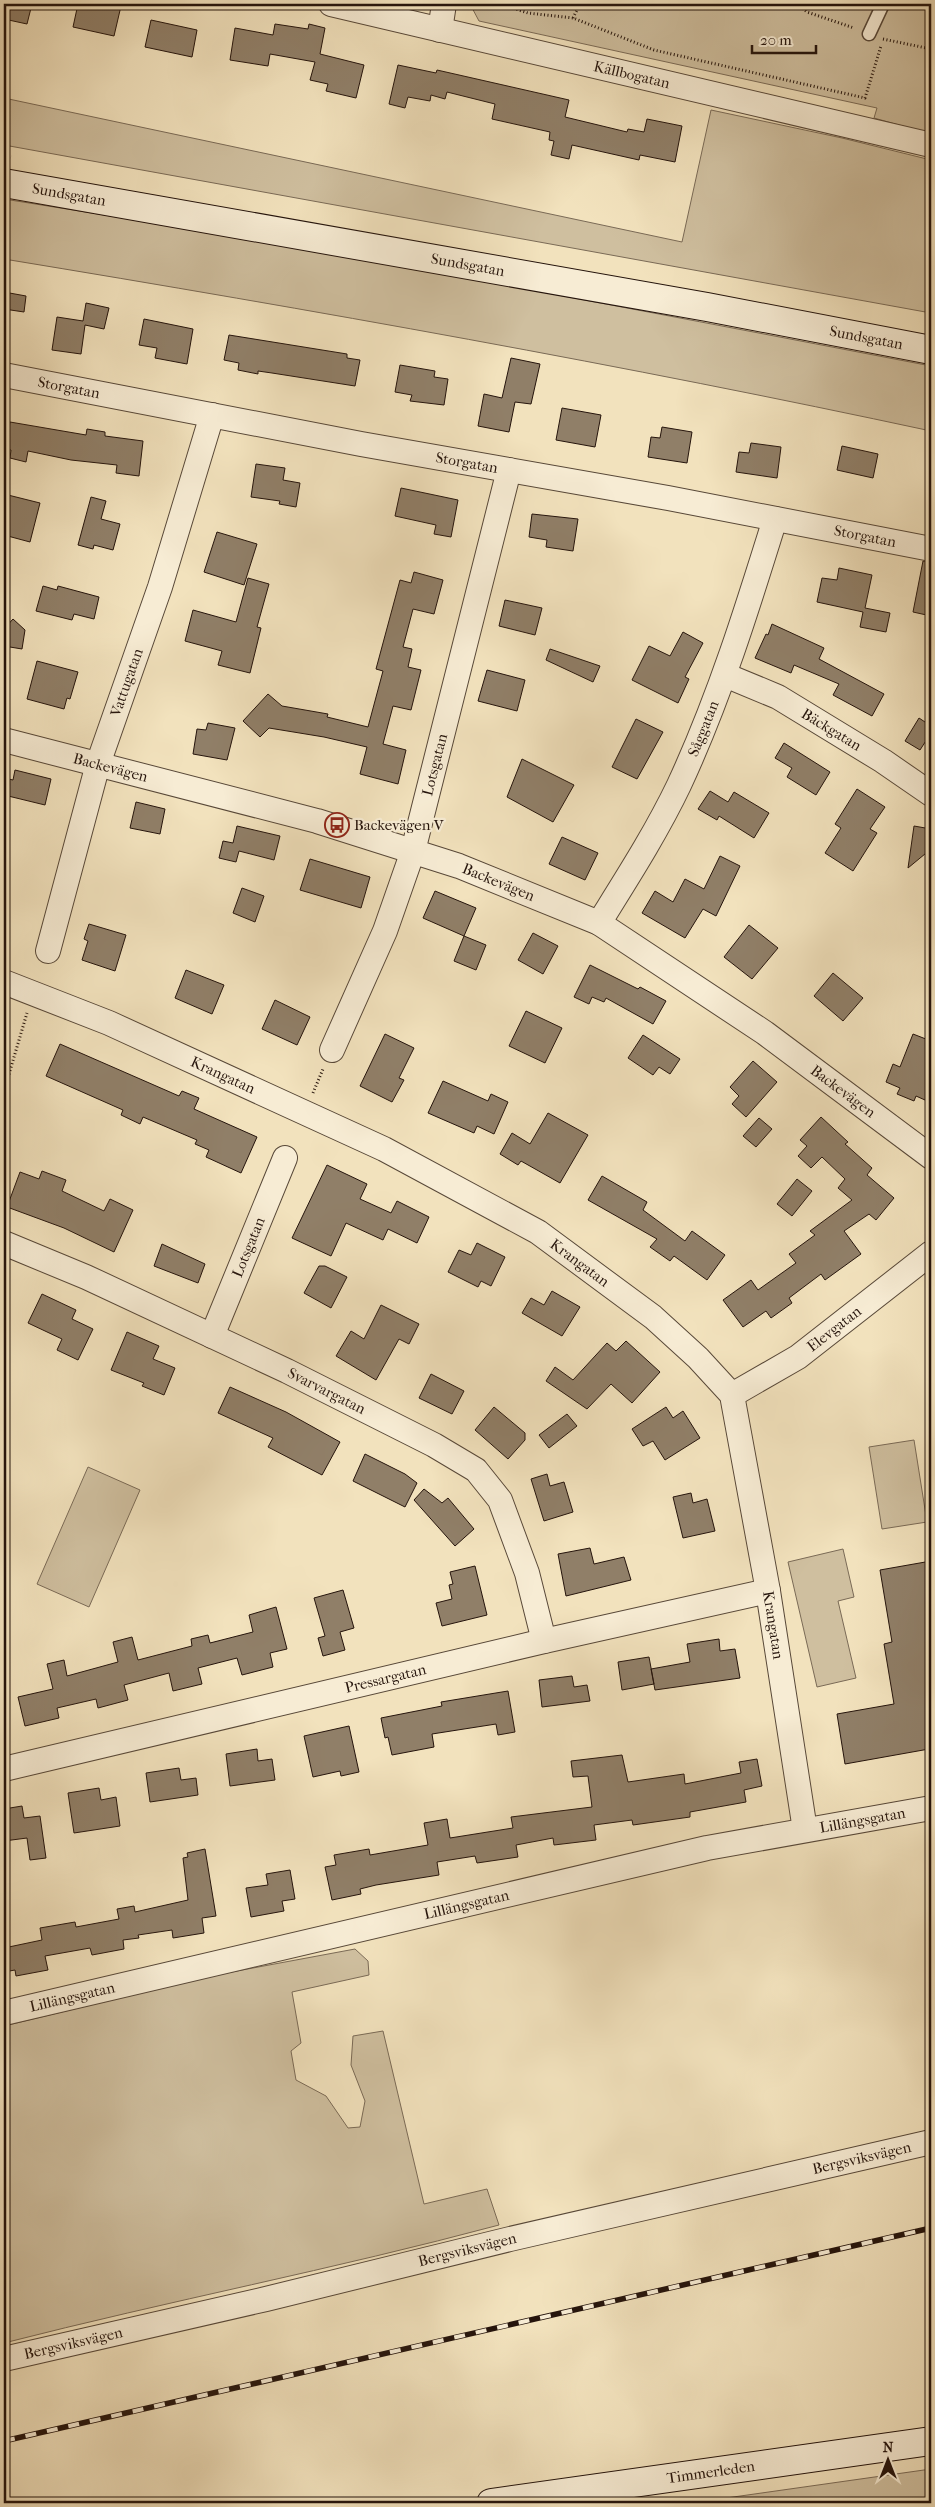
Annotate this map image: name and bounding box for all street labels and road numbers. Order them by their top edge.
street label: Källbogatan [592,57,672,92]
street label: Sundsgatan [31,179,108,210]
street label: Sundsgatan [430,249,506,280]
street label: Sundsgatan [828,322,905,353]
street label: Storgatan [36,373,102,402]
street label: Storgatan [434,448,500,477]
street label: Storgatan [832,521,898,551]
street label: Vattugatan [106,646,147,720]
street label: Såggatan [684,698,723,759]
street label: Bäckgatan [798,704,865,755]
street label: Lotsgatan [418,731,451,798]
street label: Backevägen [71,749,150,786]
street label: Backevägen [460,859,538,905]
street label: Krangatan [188,1053,258,1098]
street label: Backevägen [807,1061,879,1122]
street label: Lotsgatan [228,1214,269,1280]
street label: Krangatan [547,1235,613,1291]
street label: Elevgatan [803,1302,865,1355]
street label: Svarvargatan [285,1364,369,1418]
street label: Krangatan [759,1590,787,1661]
street label: Pressargatan [343,1660,428,1697]
street label: Lillängsgatan [818,1804,907,1837]
street label: Lillängsgatan [422,1886,511,1923]
street label: Lillängsgatan [28,1978,117,2016]
street label: Bergsviksvägen [811,2138,913,2178]
street label: Bergsviksvägen [416,2229,518,2270]
street label: Bergsviksvägen [22,2323,125,2363]
street label: Timmerleden [666,2457,756,2487]

